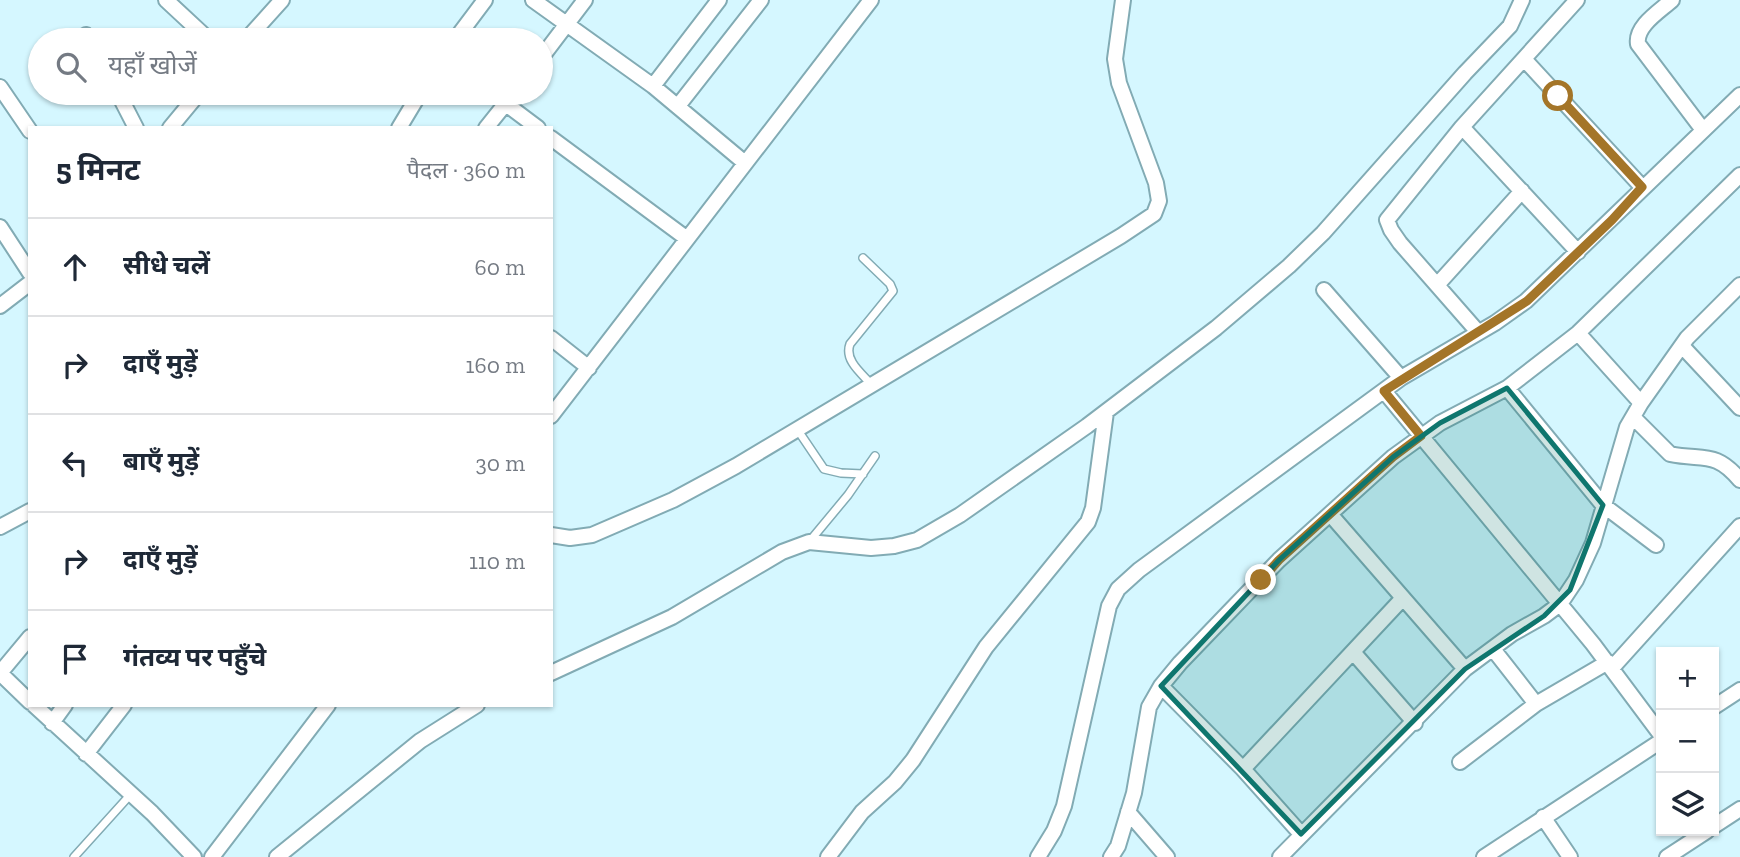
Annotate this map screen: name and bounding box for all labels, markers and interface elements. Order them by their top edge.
search box [28,28,553,105]
icon: search [52,48,90,86]
text: यहाँ खोजें [108,49,197,81]
route start [1542,80,1573,111]
text: 5 मिनट [56,152,140,188]
text: पैदल · 360 m [407,156,525,184]
icon: ahead [56,248,94,286]
text: सीधे चलें [123,249,210,281]
text: 60 m [474,253,525,281]
icon: right [56,346,94,384]
text: दाएँ मुड़ें [123,347,198,379]
text: 160 m [466,351,525,379]
icon: left [56,444,94,482]
text: बाएँ मुड़ें [123,445,199,477]
text: 30 m [475,449,525,477]
icon: right [56,542,94,580]
text: दाएँ मुड़ें [123,543,198,575]
text: 110 m [469,547,525,575]
route end [1245,564,1276,595]
icon: arrive [56,640,94,678]
text: गंतव्य पर पहुँचे [123,641,266,673]
map controls [1656,647,1719,836]
button: + [1656,647,1719,710]
button: − [1656,710,1719,773]
button: layers [1656,773,1719,836]

